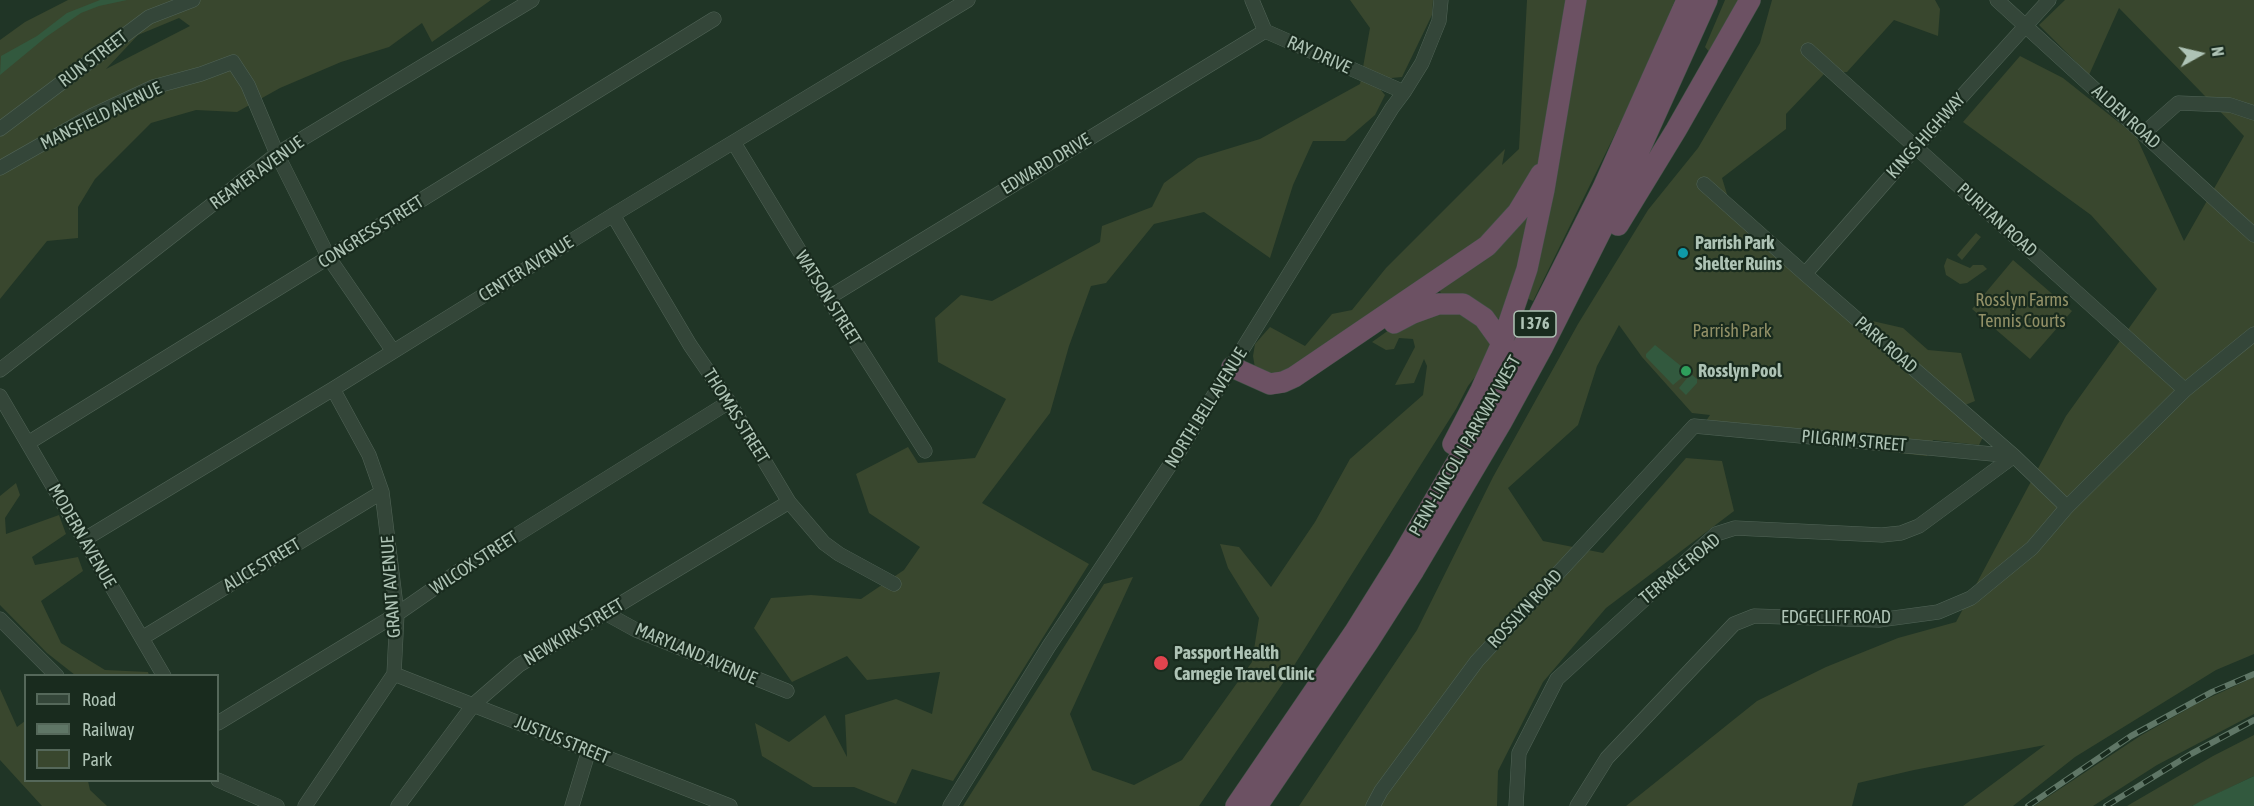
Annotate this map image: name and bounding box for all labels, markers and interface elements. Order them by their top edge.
north arrow [2170,24,2230,84]
street label: RUN STREET [54,26,132,92]
street label: RAY DRIVE [1284,31,1354,79]
text: N [2208,46,2227,57]
street label: MANSFIELD AVENUE [37,77,165,155]
street label: ALDEN ROAD [2087,81,2165,153]
street label: KINGS HIGHWAY [1882,89,1970,183]
street label: EDWARD DRIVE [997,129,1095,199]
street label: REAMER AVENUE [206,132,308,214]
street label: PURITAN ROAD [1952,178,2042,262]
street label: CONGRESS STREET [314,191,428,273]
street label: CENTER AVENUE [475,231,577,307]
place label: Parrish Park Shelter Ruins [1695,232,1782,274]
marker: Parrish Park Shelter Ruins [1676,246,1690,260]
street label: WATSON STREET [790,247,866,349]
park label: Rosslyn Farms Tennis Courts [1975,289,2069,332]
road number: I 376 [1514,311,1556,337]
street label: PARK ROAD [1850,312,1922,378]
park label: Parrish Park [1692,320,1772,342]
street label: NORTH BELL AVENUE [1160,344,1252,472]
street label: PENN-LINCOLN PARKWAY WEST [1404,352,1526,540]
place label: Rosslyn Pool [1698,360,1782,382]
marker: Rosslyn Pool [1679,364,1693,378]
street label: THOMAS STREET [698,365,774,467]
street label: PILGRIM STREET [1801,426,1907,456]
street label: MODERN AVENUE [44,480,120,592]
street label: WILCOX STREET [426,527,522,599]
street label: TERRACE ROAD [1635,529,1725,609]
street label: ALICE STREET [219,534,305,596]
street label: GRANT AVENUE [377,535,405,639]
street label: ROSSLYN ROAD [1483,565,1567,653]
street label: NEWKIRK STREET [520,594,628,670]
street label: EDGECLIFF ROAD [1781,606,1891,628]
street label: MARYLAND AVENUE [632,619,760,689]
place label: Passport Health Carnegie Travel Clinic [1174,642,1315,684]
marker: Passport Health Carnegie Travel Clinic [1152,654,1170,672]
legend [24,674,219,782]
text: Road [82,689,116,710]
street label: JUSTUS STREET [512,711,612,769]
text: Railway [82,719,134,740]
text: Park [82,749,112,770]

